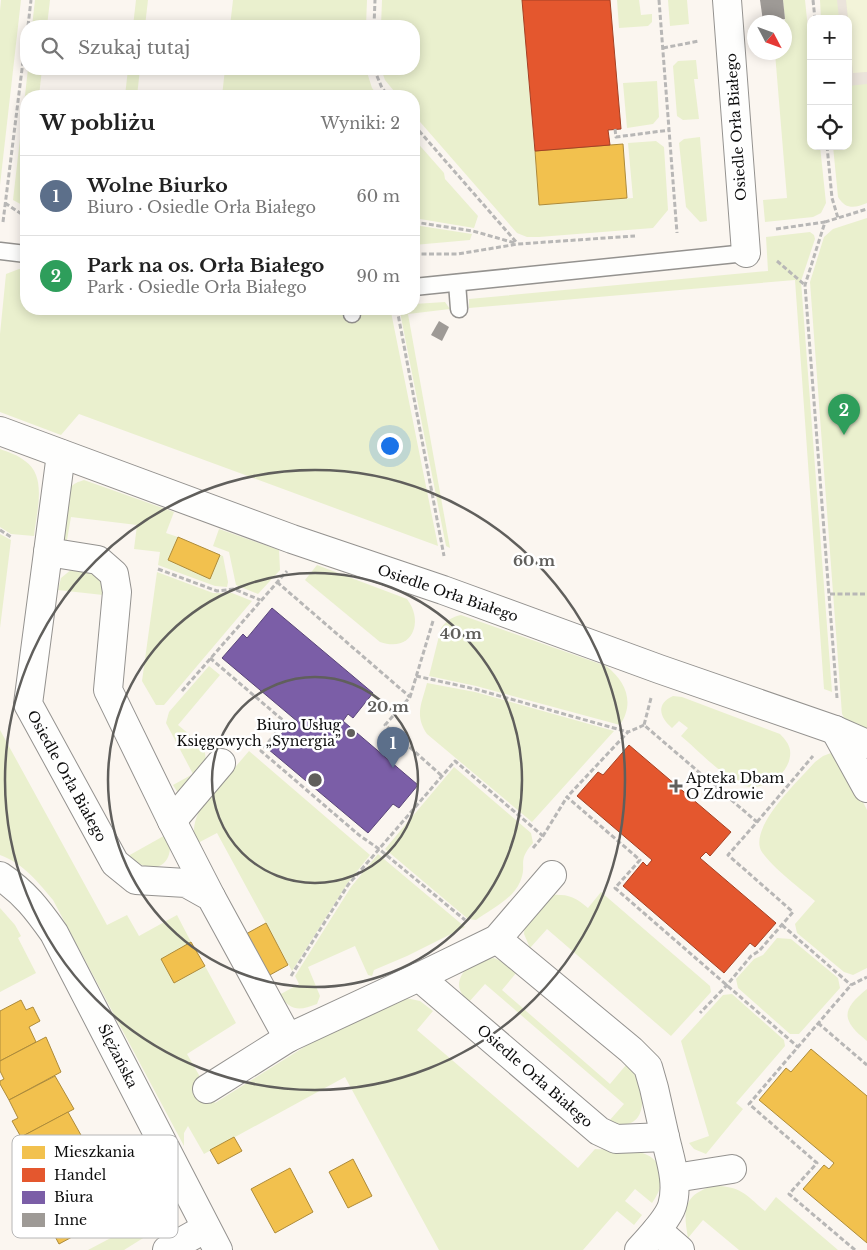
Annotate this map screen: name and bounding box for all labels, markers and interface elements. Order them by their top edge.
north arrow [747,15,792,60]
map controls [807,15,852,150]
button: + [807,15,852,60]
search box [20,20,420,75]
icon: search [38,34,66,62]
text: Szukaj tutaj [78,36,190,59]
street label: Osiedle Orła Białego [722,53,750,201]
button: − [807,60,852,105]
button: locate [807,105,852,150]
text: W pobliżu [40,110,155,136]
text: Wyniki: 2 [321,113,400,133]
text: Wolne Biurko [87,174,228,197]
text: 1 [53,186,59,206]
text: 60 m [357,186,400,206]
text: Biuro · Osiedle Orła Białego [87,197,316,217]
text: Park na os. Orła Białego [87,254,324,277]
text: 2 [51,266,61,286]
text: 90 m [357,266,400,286]
text: Park · Osiedle Orła Białego [87,277,307,297]
pin: 2 [828,394,860,435]
your location [377,433,403,459]
text: 60 m [513,551,555,570]
street label: Osiedle Orła Białego [375,560,521,626]
text: 40 m [440,624,482,643]
text: 20 m [367,697,409,716]
street label: Osiedle Orła Białego [23,707,111,845]
place label: Biuro Usług Księgowych „Synergia” [177,716,342,750]
marker: Biuro Usług Księgowych „Synergia” [345,727,357,739]
pin: 1 [377,727,409,768]
place label: Apteka Dbam O Zdrowie [685,769,784,803]
centre of rings [306,771,324,789]
marker: Apteka Dbam O Zdrowie [670,780,682,792]
street label: Ślężańska [94,1020,143,1091]
street label: Osiedle Orła Białego [473,1021,597,1131]
legend [12,1135,178,1238]
text: Mieszkania [54,1143,135,1161]
text: Handel [54,1166,107,1184]
text: Biura [54,1188,94,1206]
text: Inne [54,1211,87,1229]

